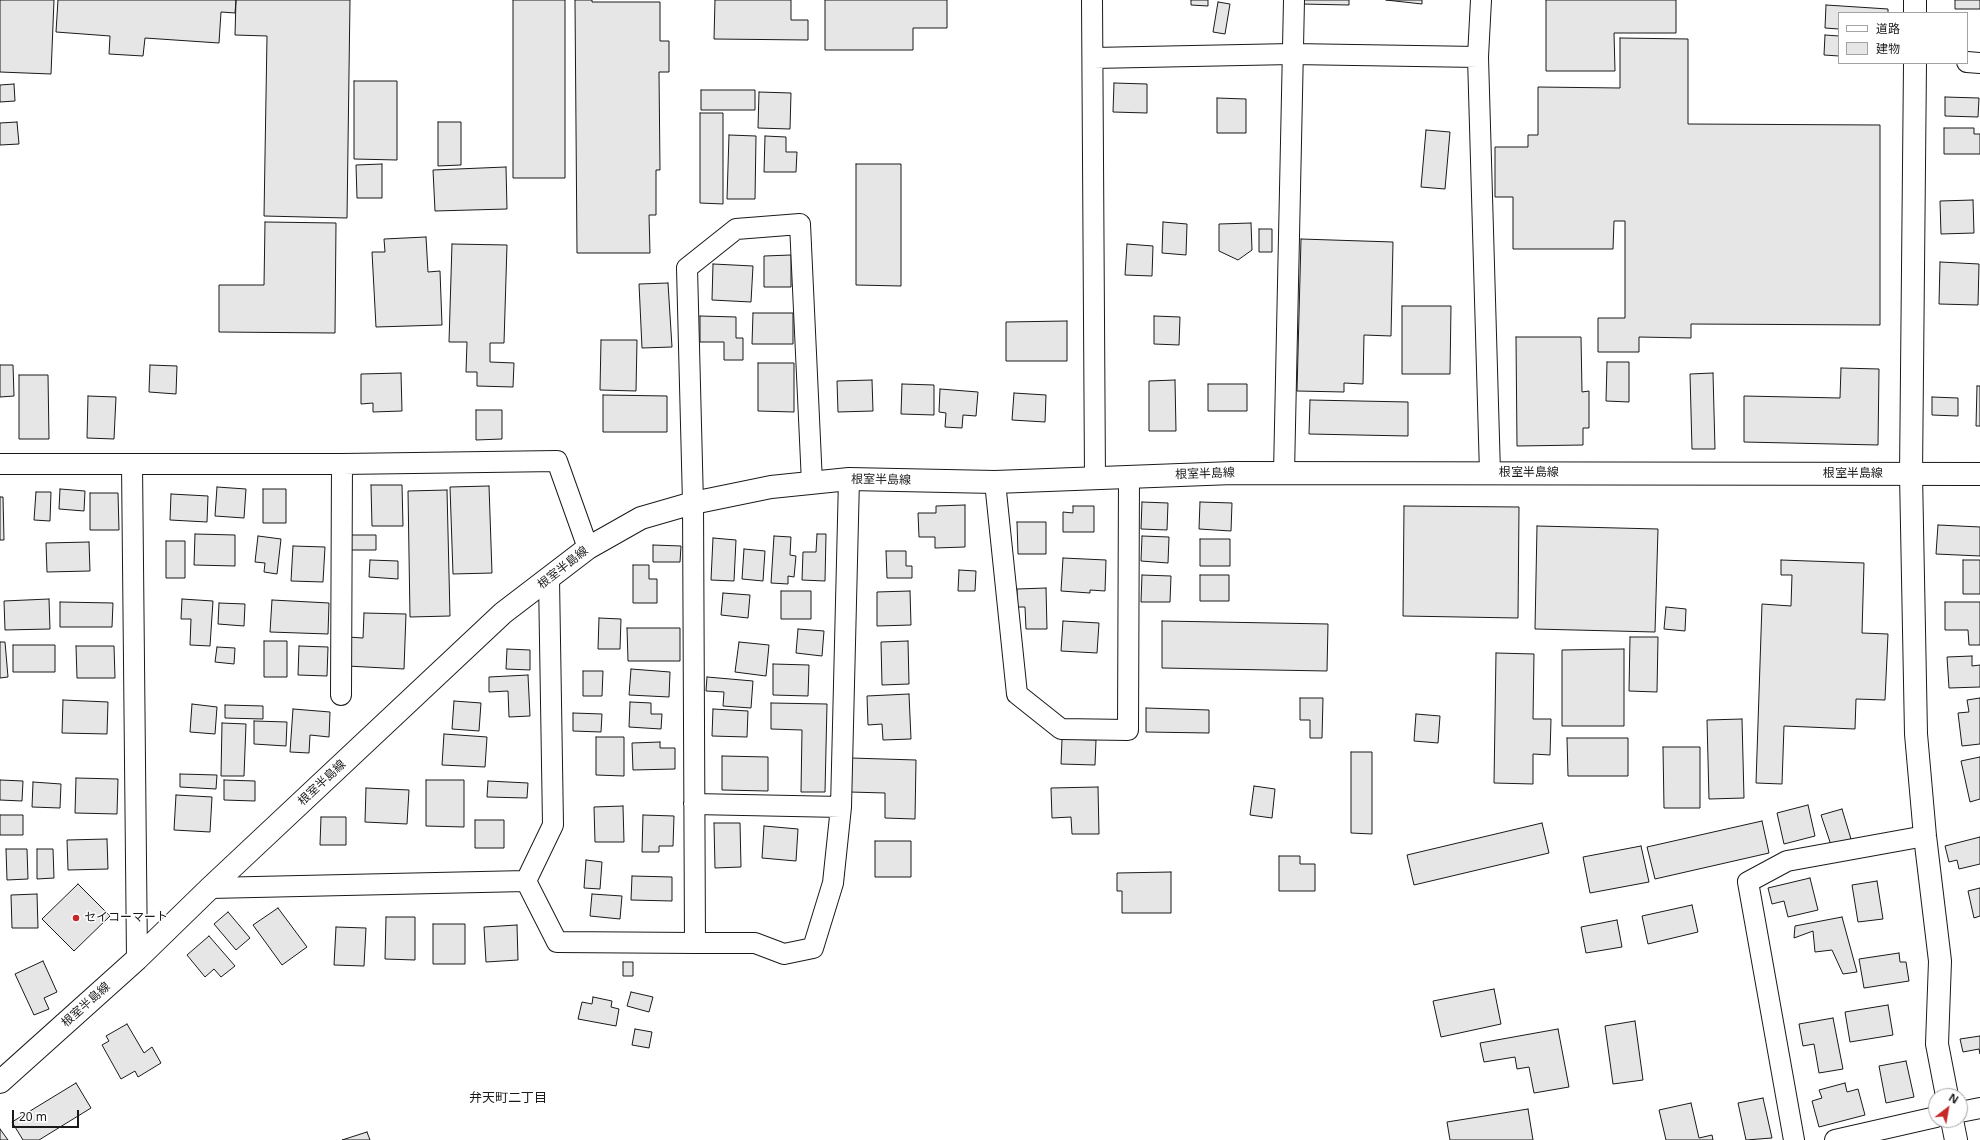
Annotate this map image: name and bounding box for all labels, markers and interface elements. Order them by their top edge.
legend [1838,12,1968,64]
text: 道路 [1876,20,1900,37]
text: 建物 [1876,40,1900,57]
street label: 根室半島線 [1175,466,1235,482]
street label: 根室半島線 [1499,466,1559,480]
street label: 根室半島線 [1823,467,1883,481]
street label: 根室半島線 [851,472,911,488]
street label: 根室半島線 [535,544,591,592]
street label: 根室半島線 [295,757,349,809]
place label: セイコーマート [84,911,168,925]
marker: セイコーマート [71,913,81,923]
street label: 根室半島線 [59,980,113,1030]
north arrow [1928,1088,1968,1128]
text: N [1946,1089,1962,1107]
district label: 弁天町二丁目 [469,1090,547,1106]
scale bar [14,1102,81,1128]
text: 20 m [19,1108,47,1125]

